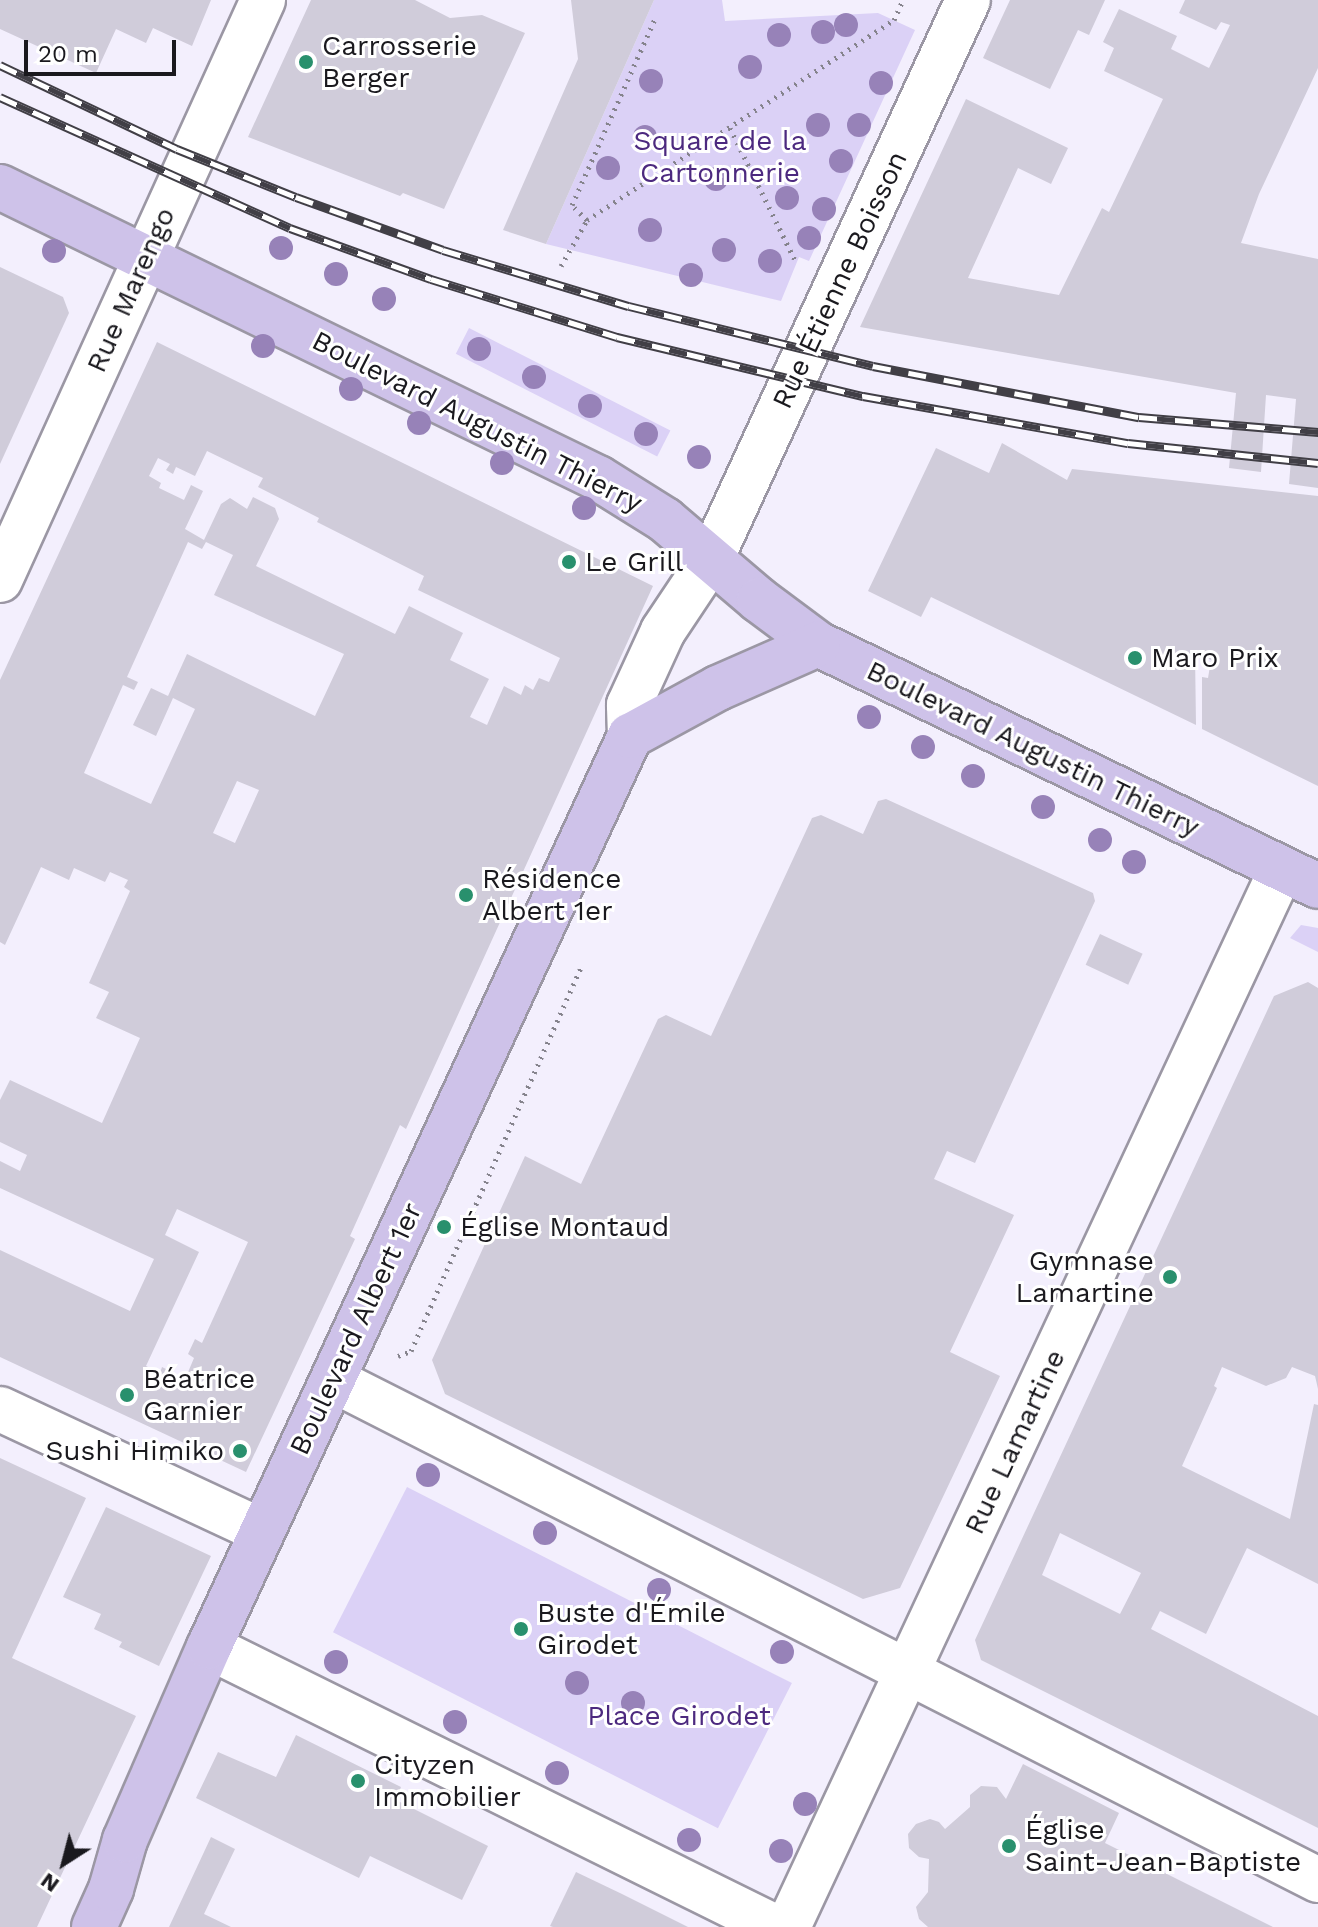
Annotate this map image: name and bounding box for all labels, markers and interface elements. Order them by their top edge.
scale bar [28,24,180,74]
place label: Carrosserie Berger [322,29,477,95]
text: 20 m [38,40,98,68]
marker: Carrosserie Berger [297,53,315,71]
park label: Square de la Cartonnerie [634,124,806,190]
street label: Rue Étienne Boisson [766,146,914,414]
street label: Rue Marengo [80,202,182,378]
street label: Boulevard Augustin Thierry [305,324,649,520]
place label: Le Grill [585,545,683,579]
marker: Le Grill [560,553,578,571]
place label: Maro Prix [1151,641,1279,675]
marker: Maro Prix [1126,649,1144,667]
street label: Boulevard Augustin Thierry [860,653,1206,845]
place label: Résidence Albert 1er [482,862,621,928]
marker: Résidence Albert 1er [457,886,475,904]
street label: Boulevard Albert 1er [282,1197,430,1461]
place label: Église Montaud [460,1210,669,1244]
marker: Église Montaud [435,1218,453,1236]
place label: Gymnase Lamartine [1016,1244,1154,1310]
marker: Gymnase Lamartine [1161,1268,1179,1286]
street label: Rue Lamartine [958,1344,1072,1540]
place label: Béatrice Garnier [143,1362,255,1428]
marker: Béatrice Garnier [118,1386,136,1404]
place label: Sushi Himiko [46,1434,224,1468]
marker: Sushi Himiko [231,1442,249,1460]
place label: Buste d'Émile Girodet [537,1596,726,1662]
marker: Buste d'Émile Girodet [512,1620,530,1638]
park label: Place Girodet [587,1699,771,1733]
place label: Cityzen Immobilier [374,1748,521,1814]
marker: Cityzen Immobilier [349,1772,367,1790]
place label: Église Saint-Jean-Baptiste [1025,1813,1301,1879]
north arrow [24,1823,104,1903]
marker: Église Saint-Jean-Baptiste [1000,1837,1018,1855]
text: N [36,1868,64,1898]

